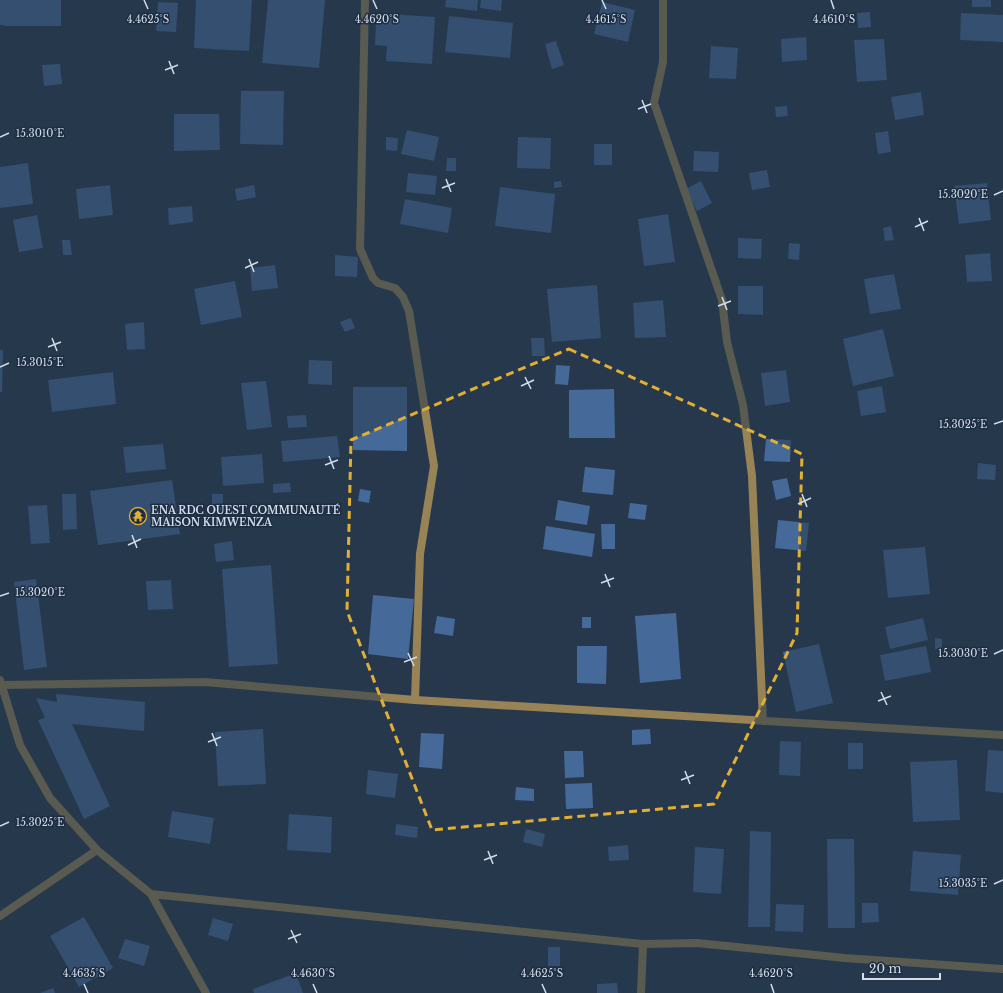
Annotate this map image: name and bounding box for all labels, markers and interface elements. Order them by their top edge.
text: 4.4625°S [127,13,169,26]
text: 4.4620°S [355,13,399,26]
text: 4.4615°S [586,13,626,26]
text: 4.4610°S [813,13,855,26]
text: 15.3010°E [16,127,64,140]
text: 15.3020°E [938,188,988,201]
text: 15.3015°E [17,356,63,369]
text: 15.3025°E [939,418,987,431]
place label: ENA RDC OUEST COMMUNAUTÉ MAISON KIMWENZA [151,503,341,529]
temple icon: ENA RDC OUEST COMMUNAUTÉ MAISON KIMWENZA [128,506,148,526]
text: 15.3020°E [15,586,65,599]
text: 15.3030°E [938,647,988,660]
text: 15.3025°E [16,816,64,829]
text: 15.3035°E [939,877,987,890]
scale bar [863,955,940,981]
text: 20 m [869,961,901,976]
text: 4.4635°S [63,967,105,980]
text: 4.4630°S [291,967,335,980]
text: 4.4625°S [521,967,563,980]
text: 4.4620°S [749,967,793,980]

